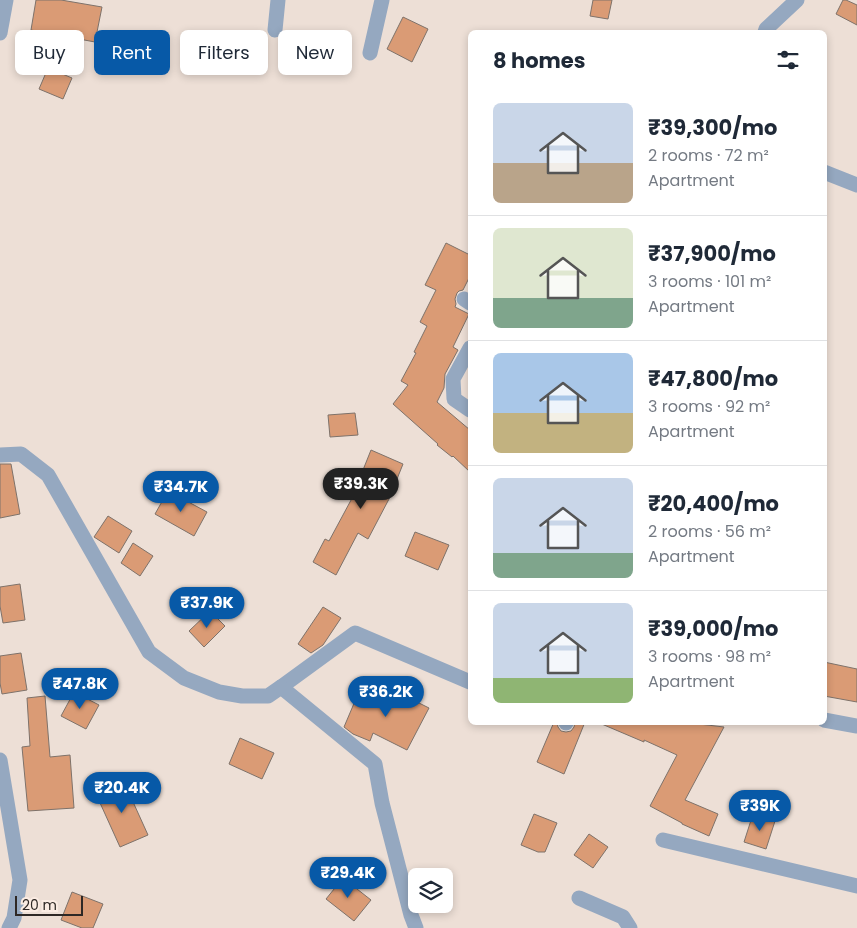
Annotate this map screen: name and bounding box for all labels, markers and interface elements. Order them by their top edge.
chip: Buy [15,30,84,75]
chip: Rent [94,30,170,75]
chip: Filters [180,30,268,75]
chip: New [278,30,352,75]
text: 8 homes [493,46,585,75]
icon: filters [774,46,802,74]
text: ₹39,300/mo [648,113,777,142]
icon: home [533,123,593,183]
text: 2 rooms · 72 m² [648,144,769,167]
text: Apartment [648,169,735,192]
text: ₹37,900/mo [648,239,776,268]
icon: home [533,248,593,308]
text: 3 rooms · 101 m² [648,270,771,293]
text: Apartment [648,295,735,318]
text: ₹47,800/mo [648,364,778,393]
icon: home [533,373,593,433]
text: 3 rooms · 92 m² [648,395,770,418]
text: Apartment [648,420,735,443]
pin: ₹39.3K [320,468,402,510]
pin: ₹34.7K [140,470,222,513]
text: ₹39.3K [334,472,388,495]
text: ₹34.7K [154,475,208,498]
text: ₹20,400/mo [648,489,779,518]
icon: home [533,498,593,558]
text: 2 rooms · 56 m² [648,520,771,543]
text: Apartment [648,545,735,568]
pin: ₹37.9K [166,586,248,629]
text: ₹37.9K [180,591,234,614]
text: ₹39,000/mo [648,614,778,643]
icon: home [533,623,593,683]
text: 3 rooms · 98 m² [648,645,771,668]
pin: ₹47.8K [39,668,121,710]
text: Apartment [648,670,735,693]
text: ₹47.8K [53,672,108,695]
pin: ₹36.2K [345,676,427,718]
text: ₹36.2K [359,680,413,703]
pin: ₹20.4K [81,772,163,814]
text: ₹20.4K [94,776,150,799]
pin: ₹39K [730,790,790,832]
text: ₹39K [740,794,780,817]
pin: ₹29.4K [307,856,389,899]
text: ₹29.4K [320,861,376,884]
map controls [408,868,453,913]
button: layers [408,868,453,913]
scale bar [15,893,82,916]
text: 20 m [22,895,57,915]

